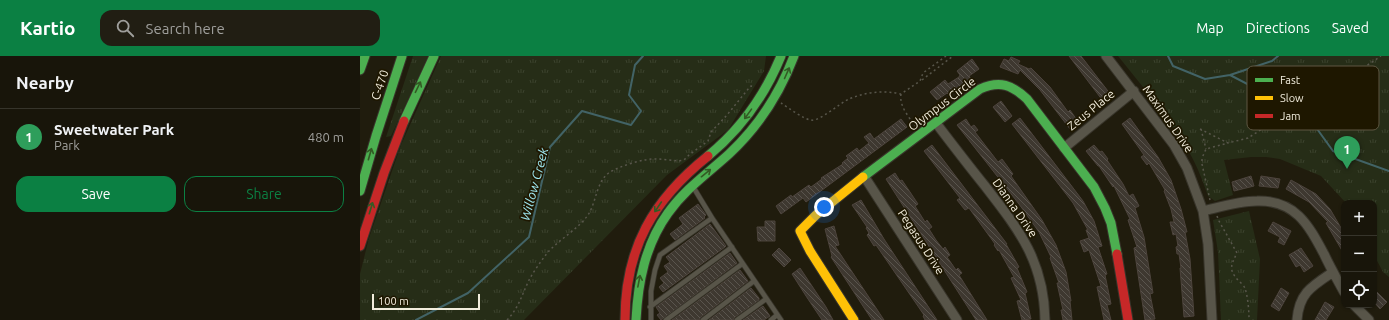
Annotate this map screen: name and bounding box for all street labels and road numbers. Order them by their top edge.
street label: C-470 [368,68,391,102]
street label: Olympus Circle [906,74,978,133]
street label: Maximus Drive [1140,83,1196,155]
street label: Zeus Place [1064,87,1117,133]
street label: Dianna Drive [990,176,1040,240]
street label: Pegasus Drive [896,207,947,277]

